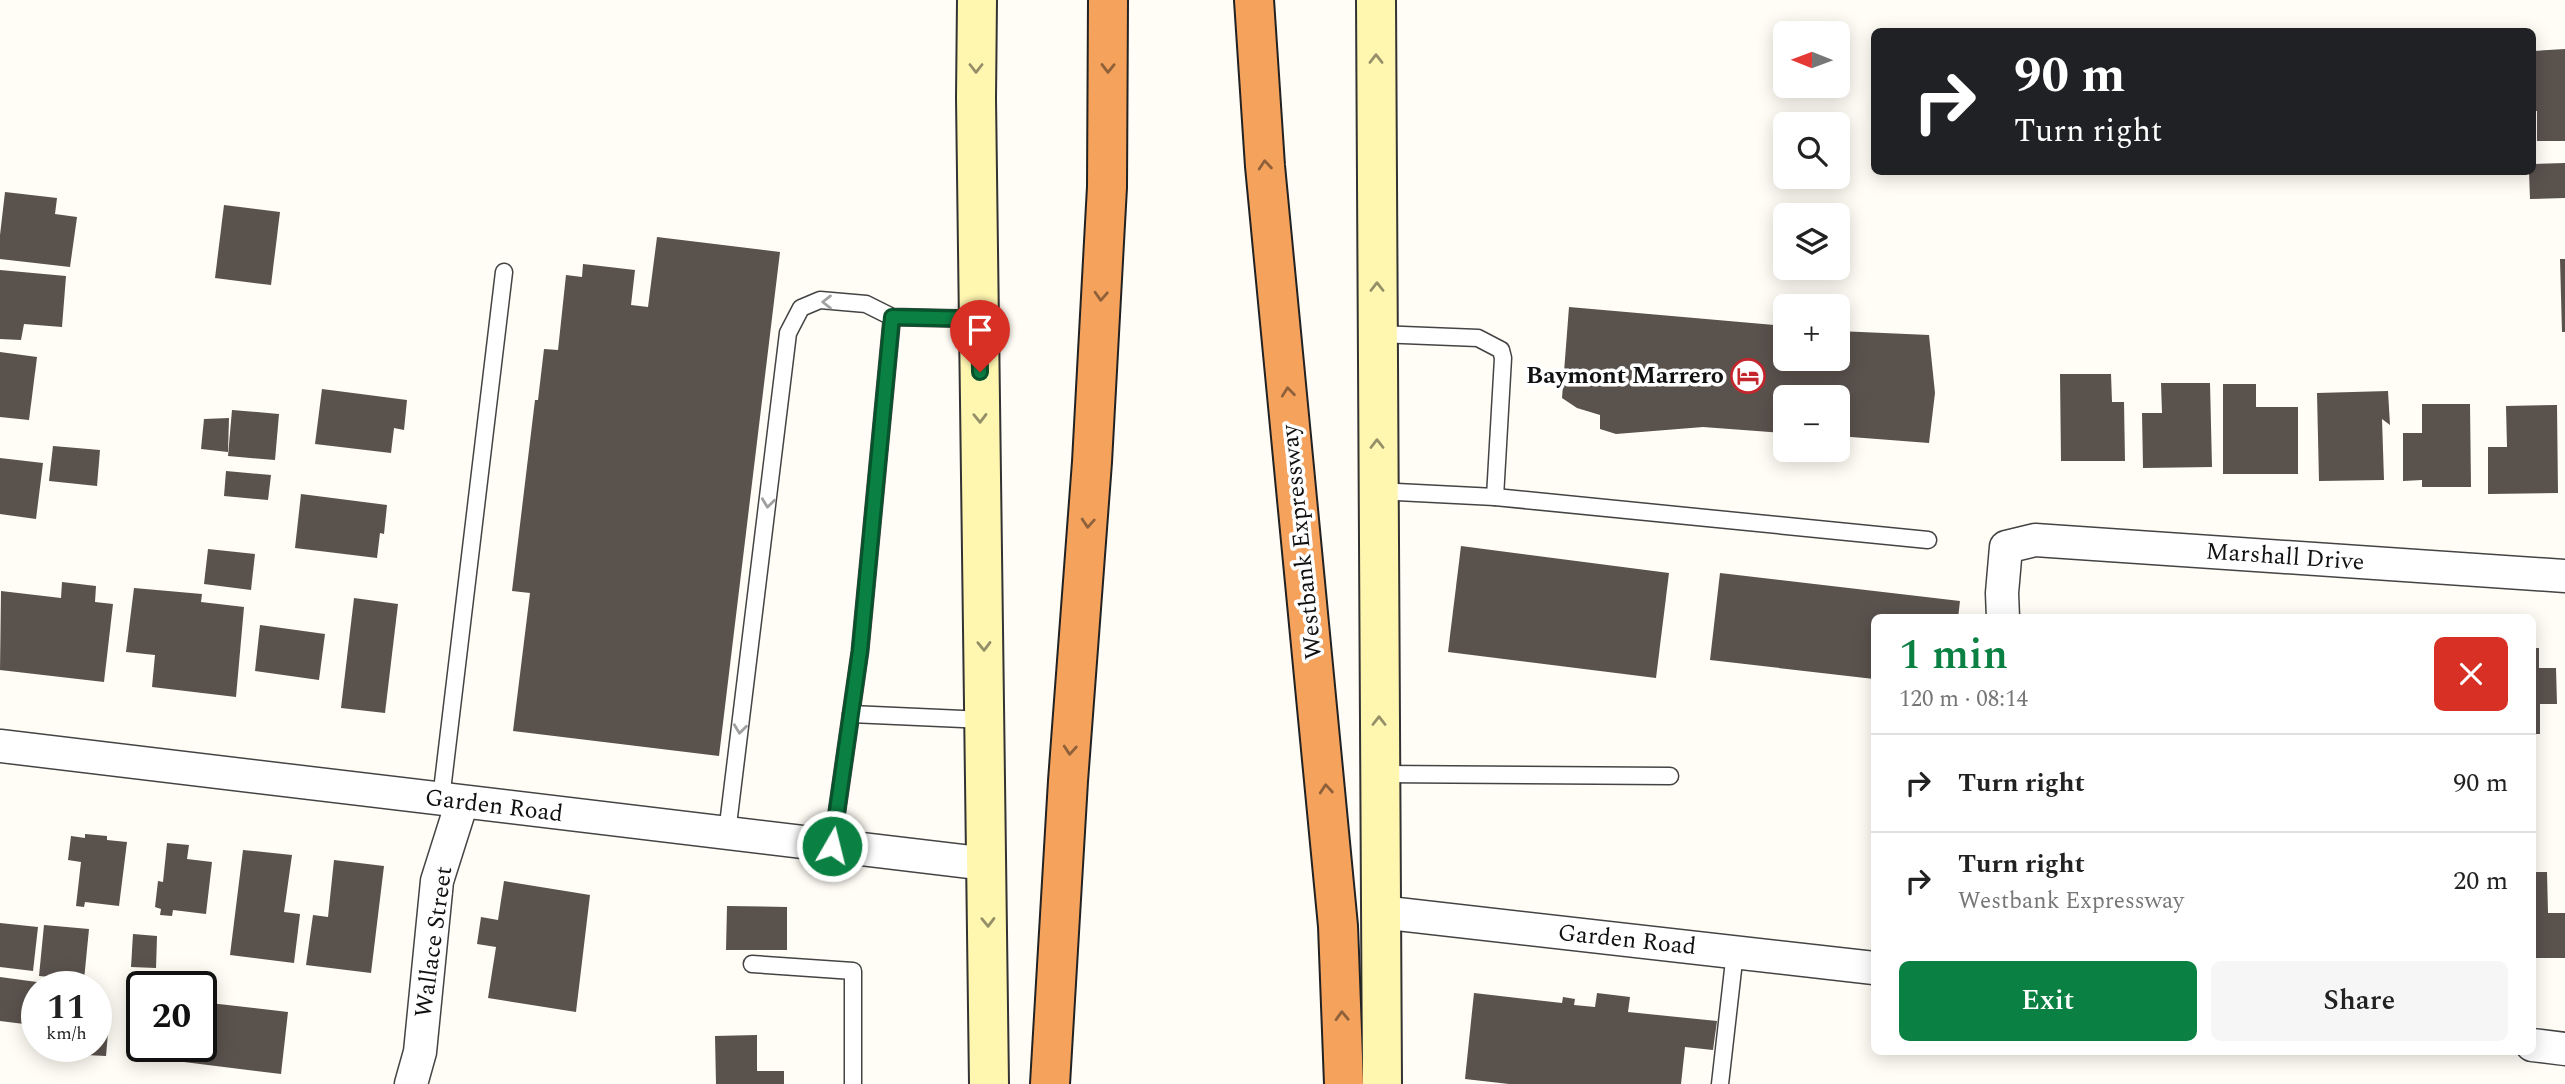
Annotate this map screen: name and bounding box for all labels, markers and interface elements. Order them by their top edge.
north arrow [1773,21,1850,98]
map controls [1773,21,1850,462]
text: 90 m [2014,39,2125,114]
one-way arrow [1368,54,1384,64]
icon: right [1899,56,1990,147]
one-way arrow [968,63,984,74]
one-way arrow [1100,63,1116,74]
text: Turn right [2014,107,2162,156]
button: search [1773,112,1850,189]
one-way arrow [1258,160,1273,171]
button: layers [1773,203,1850,280]
one-way arrow [1369,281,1385,292]
one-way arrow [1094,290,1109,301]
one-way arrow [821,294,832,310]
button: + [1773,294,1850,371]
pin [950,300,1010,372]
icon: arrive [961,311,999,349]
hotel icon: Baymont Marrero [1729,357,1767,395]
place label: Baymont Marrero [1526,358,1724,394]
button: − [1773,385,1850,462]
one-way arrow [1280,386,1295,398]
one-way arrow [973,413,988,424]
street label: Westbank Expressway [1272,421,1332,661]
one-way arrow [1369,439,1385,449]
one-way arrow [760,497,775,509]
one-way arrow [1081,517,1096,528]
street label: Marshall Drive [2204,533,2366,581]
text: 1 min [1899,624,2008,687]
button: close [2434,637,2508,711]
one-way arrow [976,640,991,651]
text: 120 m · 08:14 [1899,682,2028,717]
one-way arrow [1371,715,1387,726]
one-way arrow [733,723,748,735]
one-way arrow [1063,744,1078,755]
text: Turn right [1958,763,2085,803]
text: 90 m [2453,763,2508,803]
icon: right [1899,764,1937,802]
street label: Garden Road [423,780,565,832]
one-way arrow [1318,783,1333,795]
position arrow [795,809,869,883]
text: Turn right [1958,844,2085,884]
text: 20 m [2453,861,2508,901]
icon: right [1899,862,1937,900]
street label: Wallace Street [406,864,462,1020]
text: Westbank Expressway [1958,884,2184,919]
street label: Garden Road [1556,915,1698,965]
one-way arrow [980,917,996,928]
button: Exit [1899,961,2197,1041]
button: Share [2211,961,2508,1041]
speed limit sign: 20 [126,971,217,1062]
text: 11 [47,981,86,1034]
one-way arrow [1334,1010,1349,1021]
text: km/h [46,1020,87,1047]

